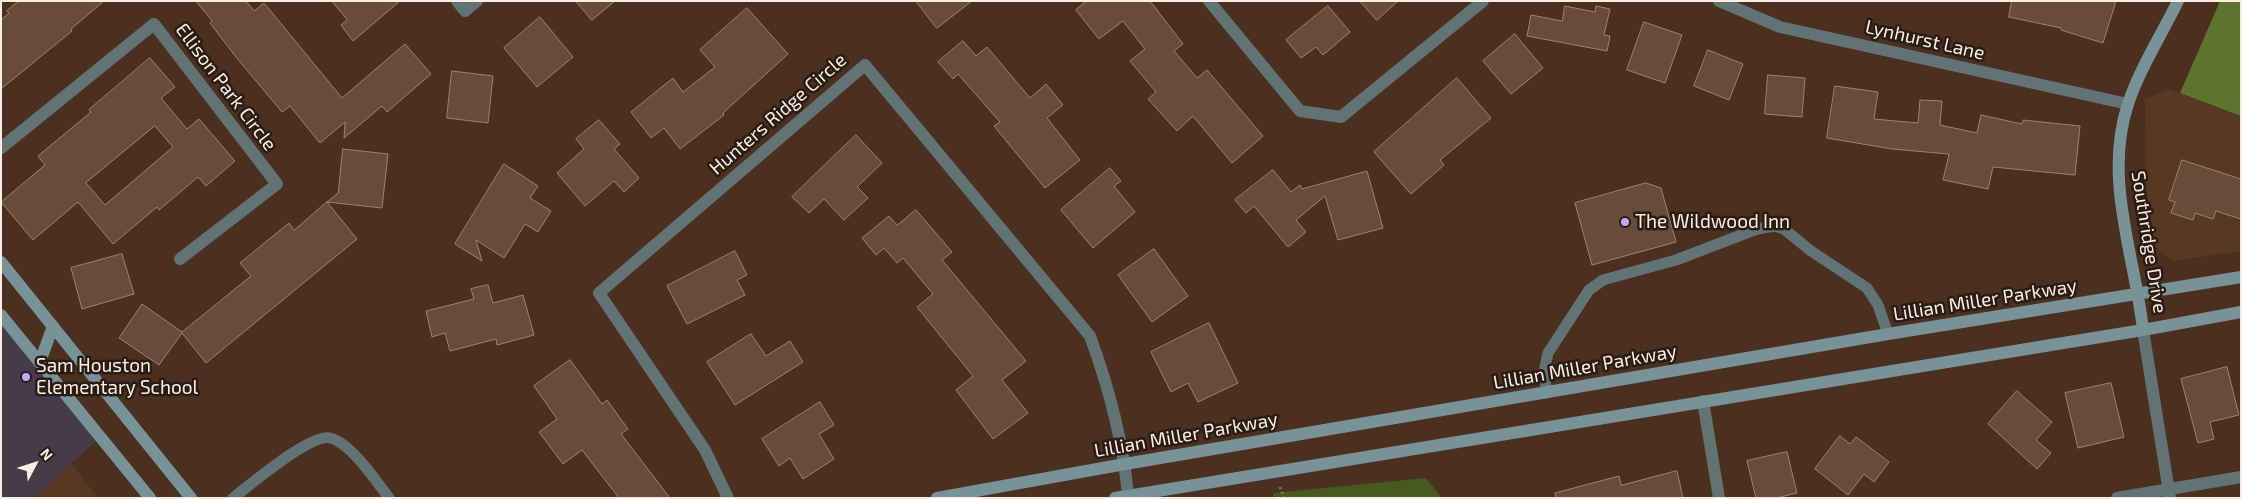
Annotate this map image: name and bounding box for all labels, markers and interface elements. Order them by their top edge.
street label: Lynhurst Lane [1863,15,1987,65]
street label: Ellison Park Circle [171,19,281,155]
street label: Hunters Ridge Circle [705,48,851,180]
street label: Southridge Drive [2126,169,2172,315]
place label: The Wildwood Inn [1635,211,1790,233]
marker: The Wildwood Inn [1619,216,1631,228]
street label: Lillian Miller Parkway [1891,274,2079,326]
street label: Lillian Miller Parkway [1492,340,1678,394]
place label: Sam Houston Elementary School [36,355,198,399]
marker: Sam Houston Elementary School [20,371,32,383]
street label: Lillian Miller Parkway [1093,408,1279,462]
north arrow [10,439,60,489]
text: N [37,445,57,463]

